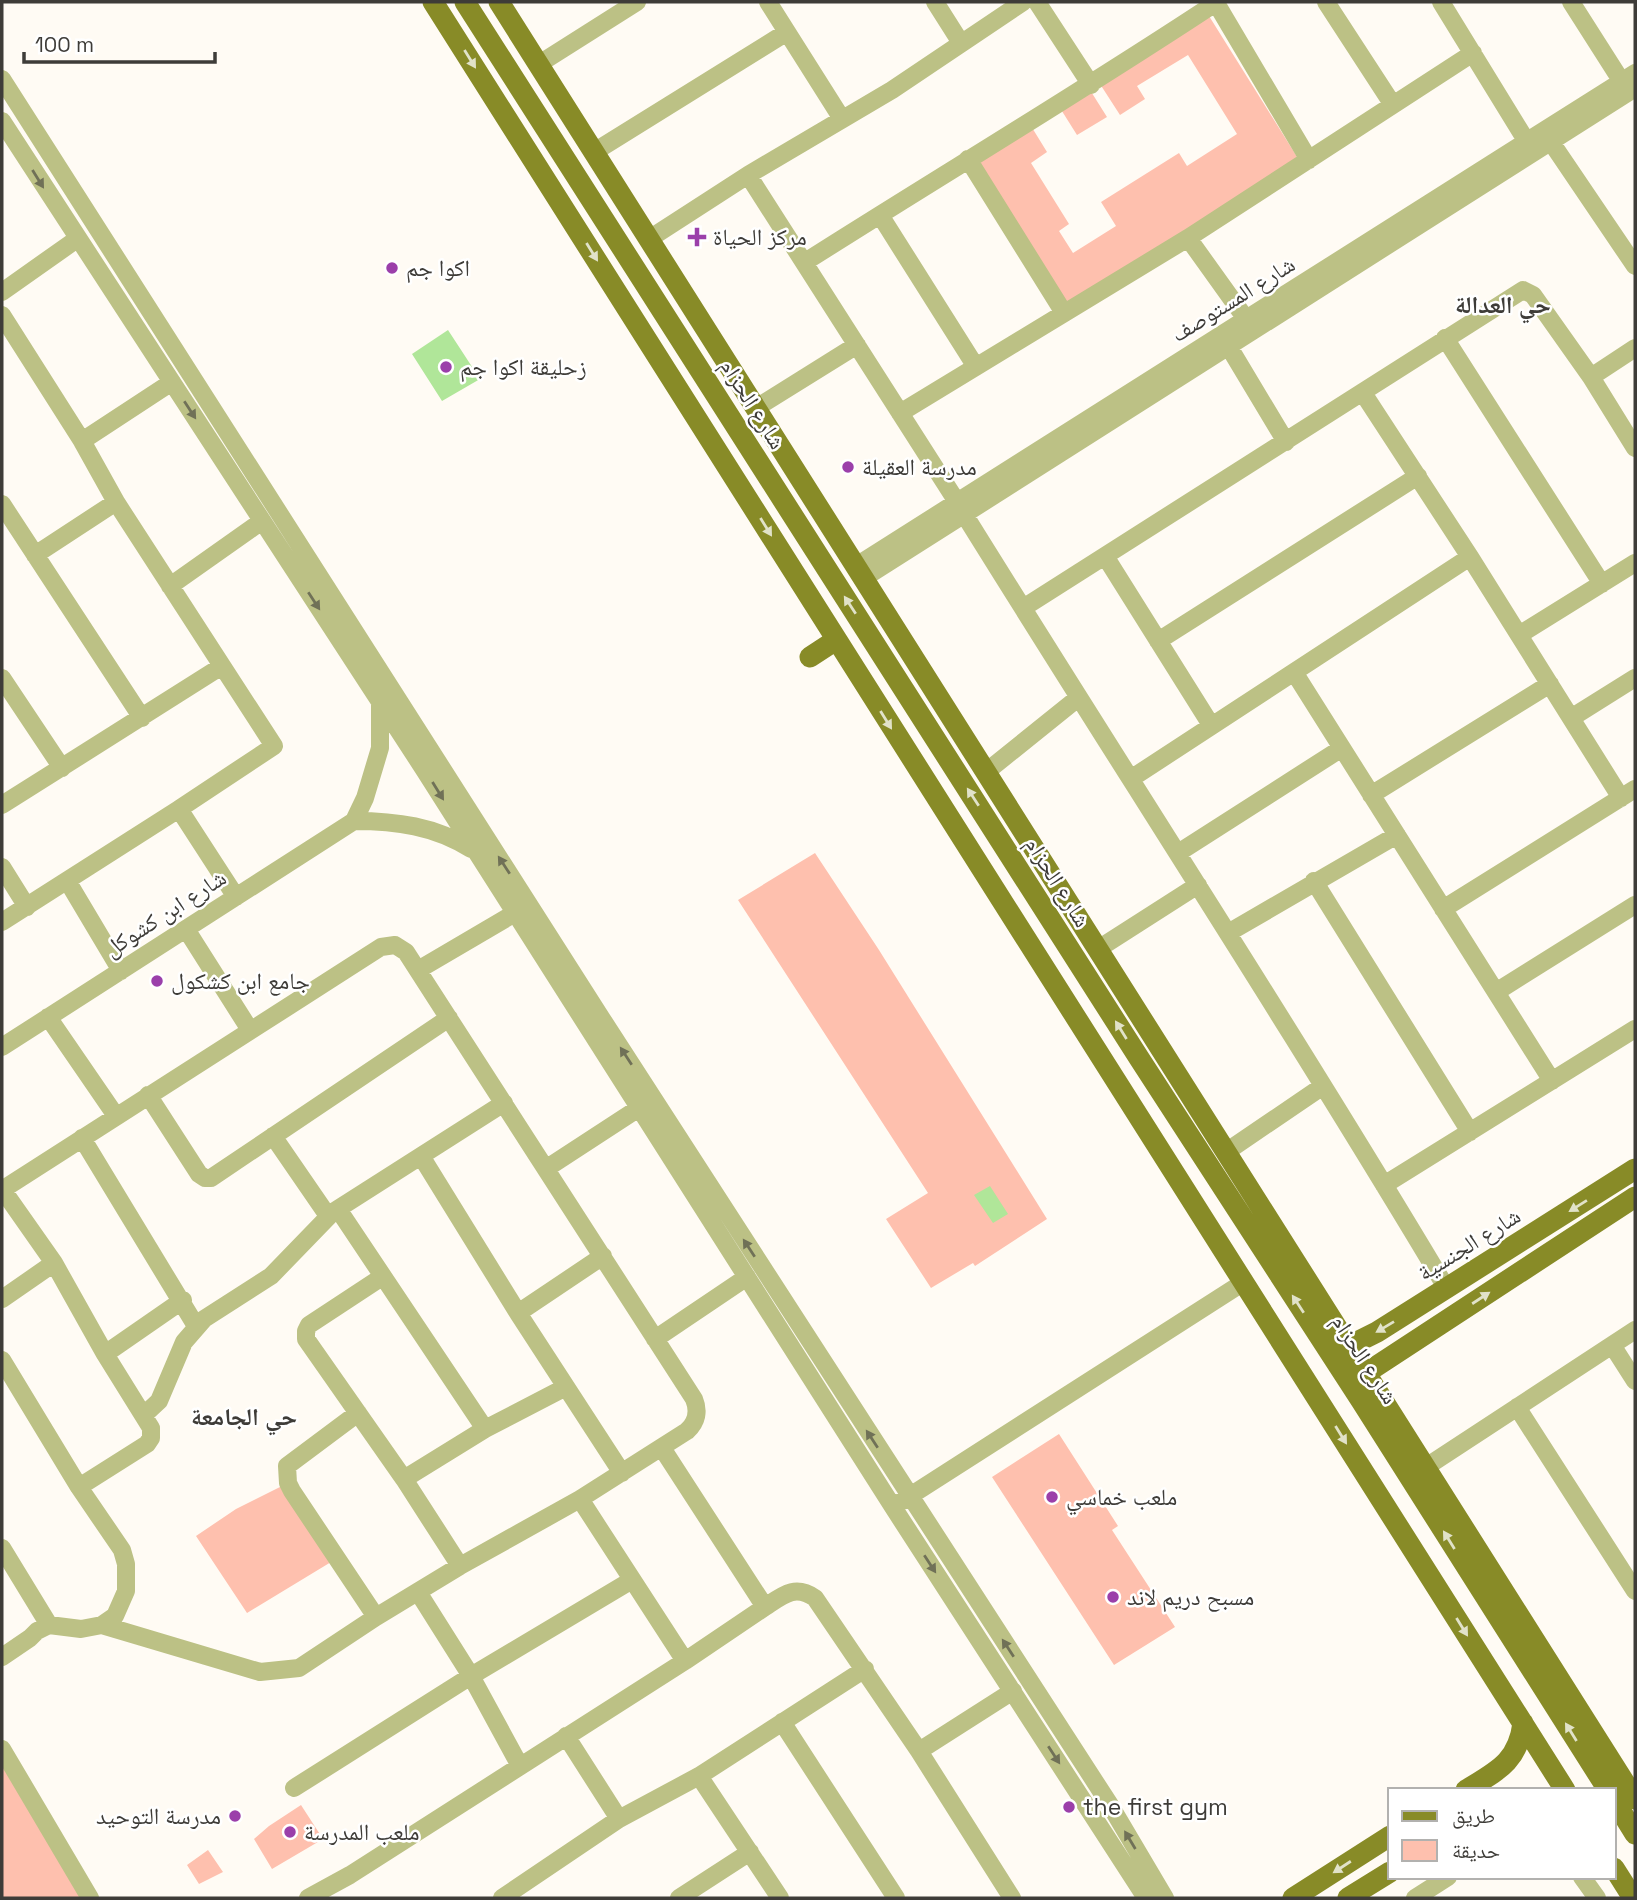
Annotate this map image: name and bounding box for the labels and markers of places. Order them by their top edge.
place label: مركز الحياة [713,222,807,252]
marker: مركز الحياة [687,227,707,247]
place label: اكوا جم [406,253,470,284]
marker: اكوا جم [384,260,400,276]
place label: زحليقة اكوا جم [460,352,587,383]
marker: زحليقة اكوا جم [438,359,454,375]
place label: مدرسة العقيلة [862,452,977,482]
marker: مدرسة العقيلة [840,459,856,475]
place label: جامع ابن كشكول [171,966,310,996]
marker: جامع ابن كشكول [149,973,165,989]
place label: ملعب خماسي [1066,1482,1177,1516]
marker: ملعب خماسي [1044,1489,1060,1505]
place label: مسبح دريم لاند [1127,1582,1254,1613]
marker: مسبح دريم لاند [1105,1589,1121,1605]
place label: the first gym [1083,1792,1228,1822]
marker: the first gym [1061,1799,1077,1815]
place label: مدرسة التوحيد [96,1801,221,1831]
marker: مدرسة التوحيد [227,1808,243,1824]
place label: ملعب المدرسة [304,1817,420,1847]
marker: ملعب المدرسة [282,1824,298,1840]

